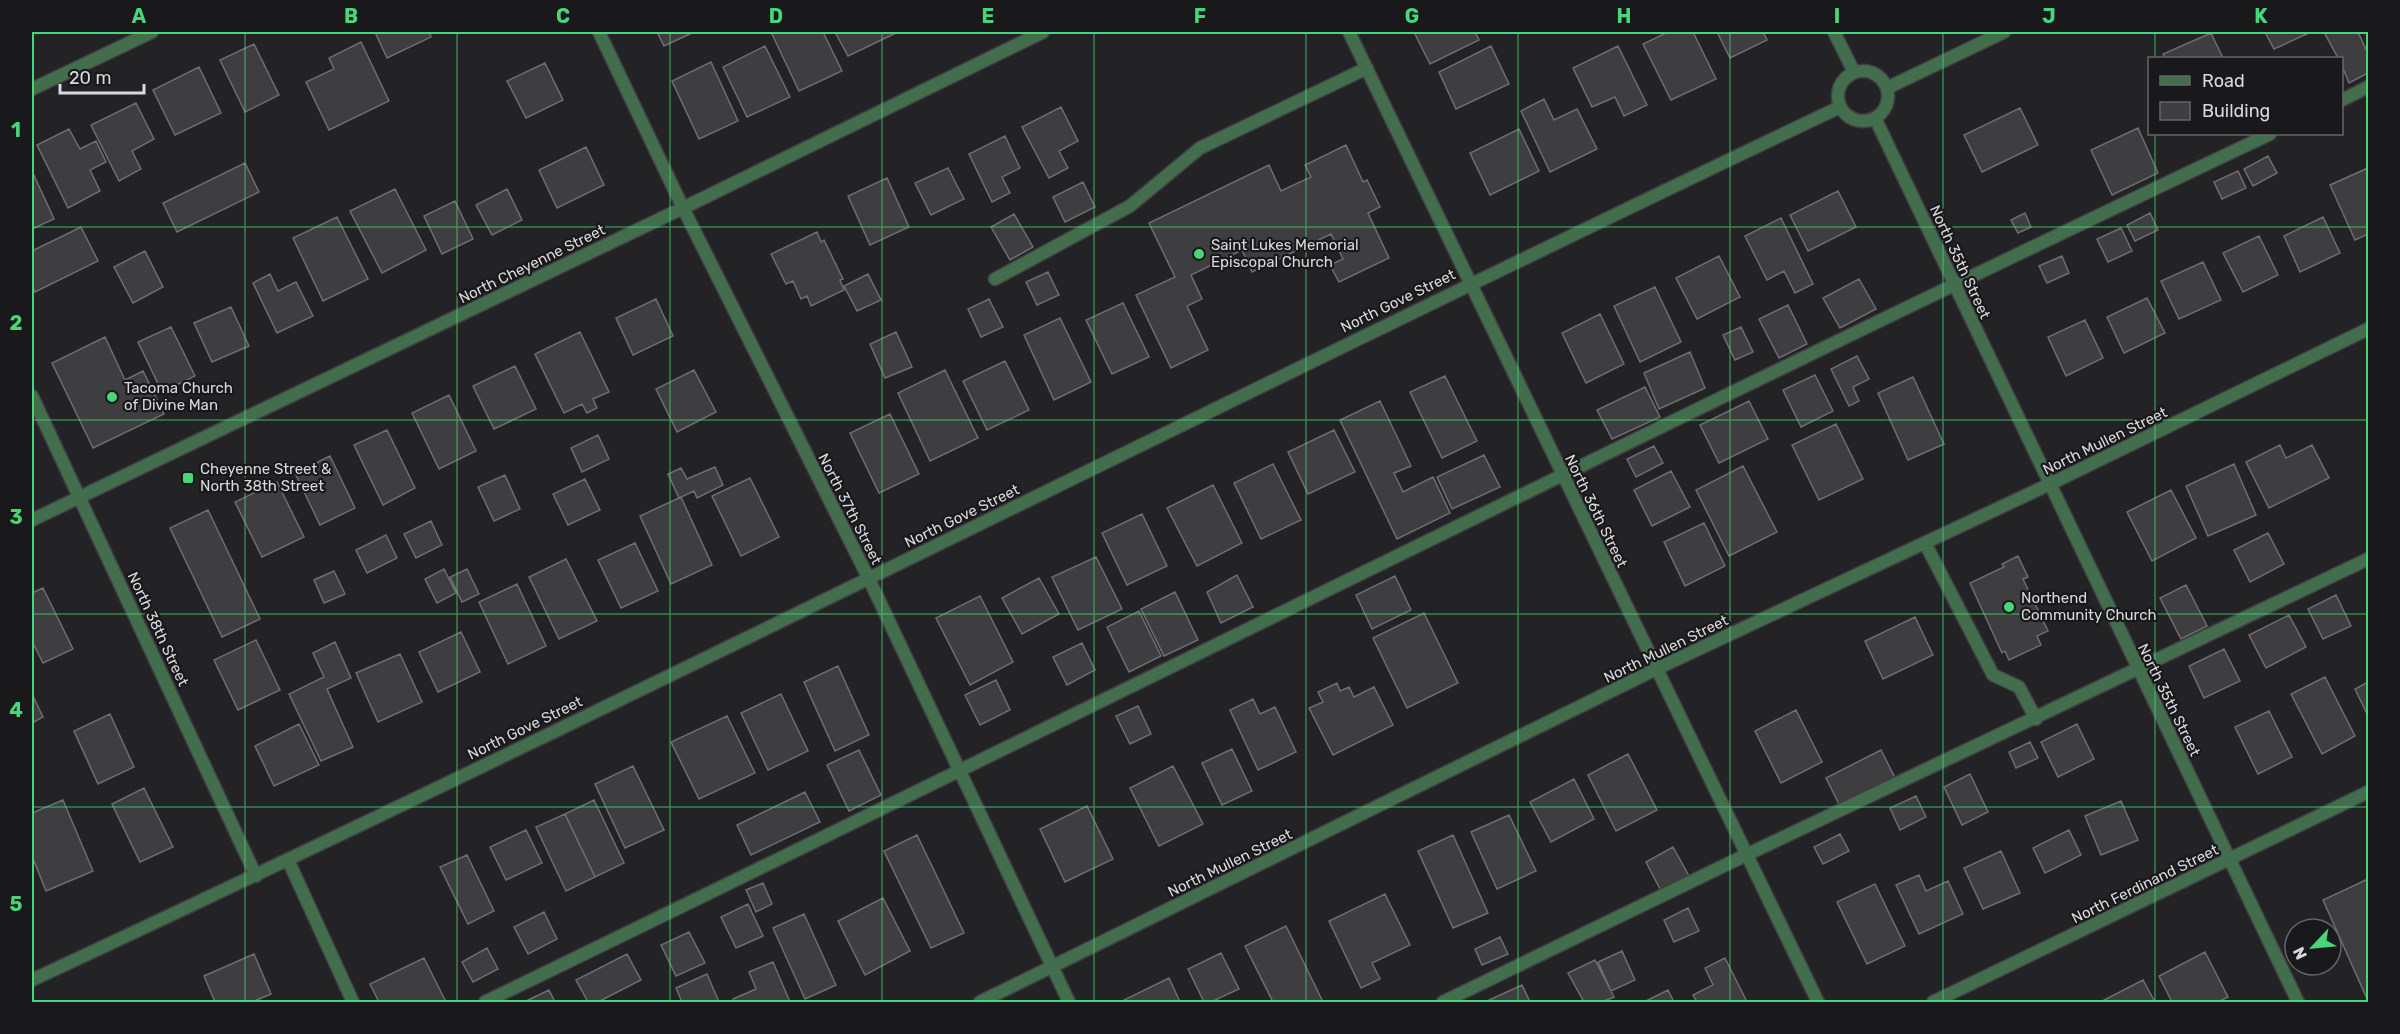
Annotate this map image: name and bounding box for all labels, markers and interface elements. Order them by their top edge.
text: A [132,4,147,28]
text: B [344,4,358,28]
text: C [556,4,570,28]
text: D [769,4,783,28]
text: E [982,4,994,28]
text: F [1194,4,1206,28]
text: G [1405,4,1419,28]
text: H [1617,4,1631,28]
text: I [1834,4,1840,28]
text: J [2042,4,2056,28]
text: K [2254,4,2268,28]
scale bar [60,57,144,95]
legend [2148,57,2343,135]
text: 20 m [69,67,111,89]
text: Road [2202,70,2245,92]
text: Building [2202,100,2270,122]
text: 1 [11,118,21,142]
street label: North 35th Street [1926,202,1994,322]
street label: North Cheyenne Street [456,221,608,307]
place label: Saint Lukes Memorial Episcopal Church [1211,236,1359,271]
marker: Saint Lukes Memorial Episcopal Church [1192,247,1206,261]
street label: North Gove Street [1338,265,1458,337]
text: 2 [10,311,23,335]
place label: Tacoma Church of Divine Man [124,379,233,414]
marker: Tacoma Church of Divine Man [105,390,119,404]
street label: North Mullen Street [2040,403,2170,479]
street label: North 37th Street [814,450,886,568]
street label: North 36th Street [1561,452,1631,571]
place label: Cheyenne Street & North 38th Street [200,460,332,495]
marker: Cheyenne Street & North 38th Street [181,471,195,485]
street label: North Gove Street [902,480,1022,552]
text: 3 [9,505,23,529]
street label: North 38th Street [124,569,192,689]
place label: Northend Community Church [2021,589,2157,624]
marker: Northend Community Church [2002,600,2016,614]
street label: North Mullen Street [1601,611,1731,687]
street label: North 35th Street [2134,641,2204,760]
street label: North Gove Street [465,692,585,764]
text: 4 [9,698,23,722]
street label: North Mullen Street [1165,825,1295,901]
street label: North Ferdinand Street [2069,841,2221,927]
text: 5 [10,892,23,916]
north arrow [2283,917,2343,977]
text: N [2289,944,2311,963]

